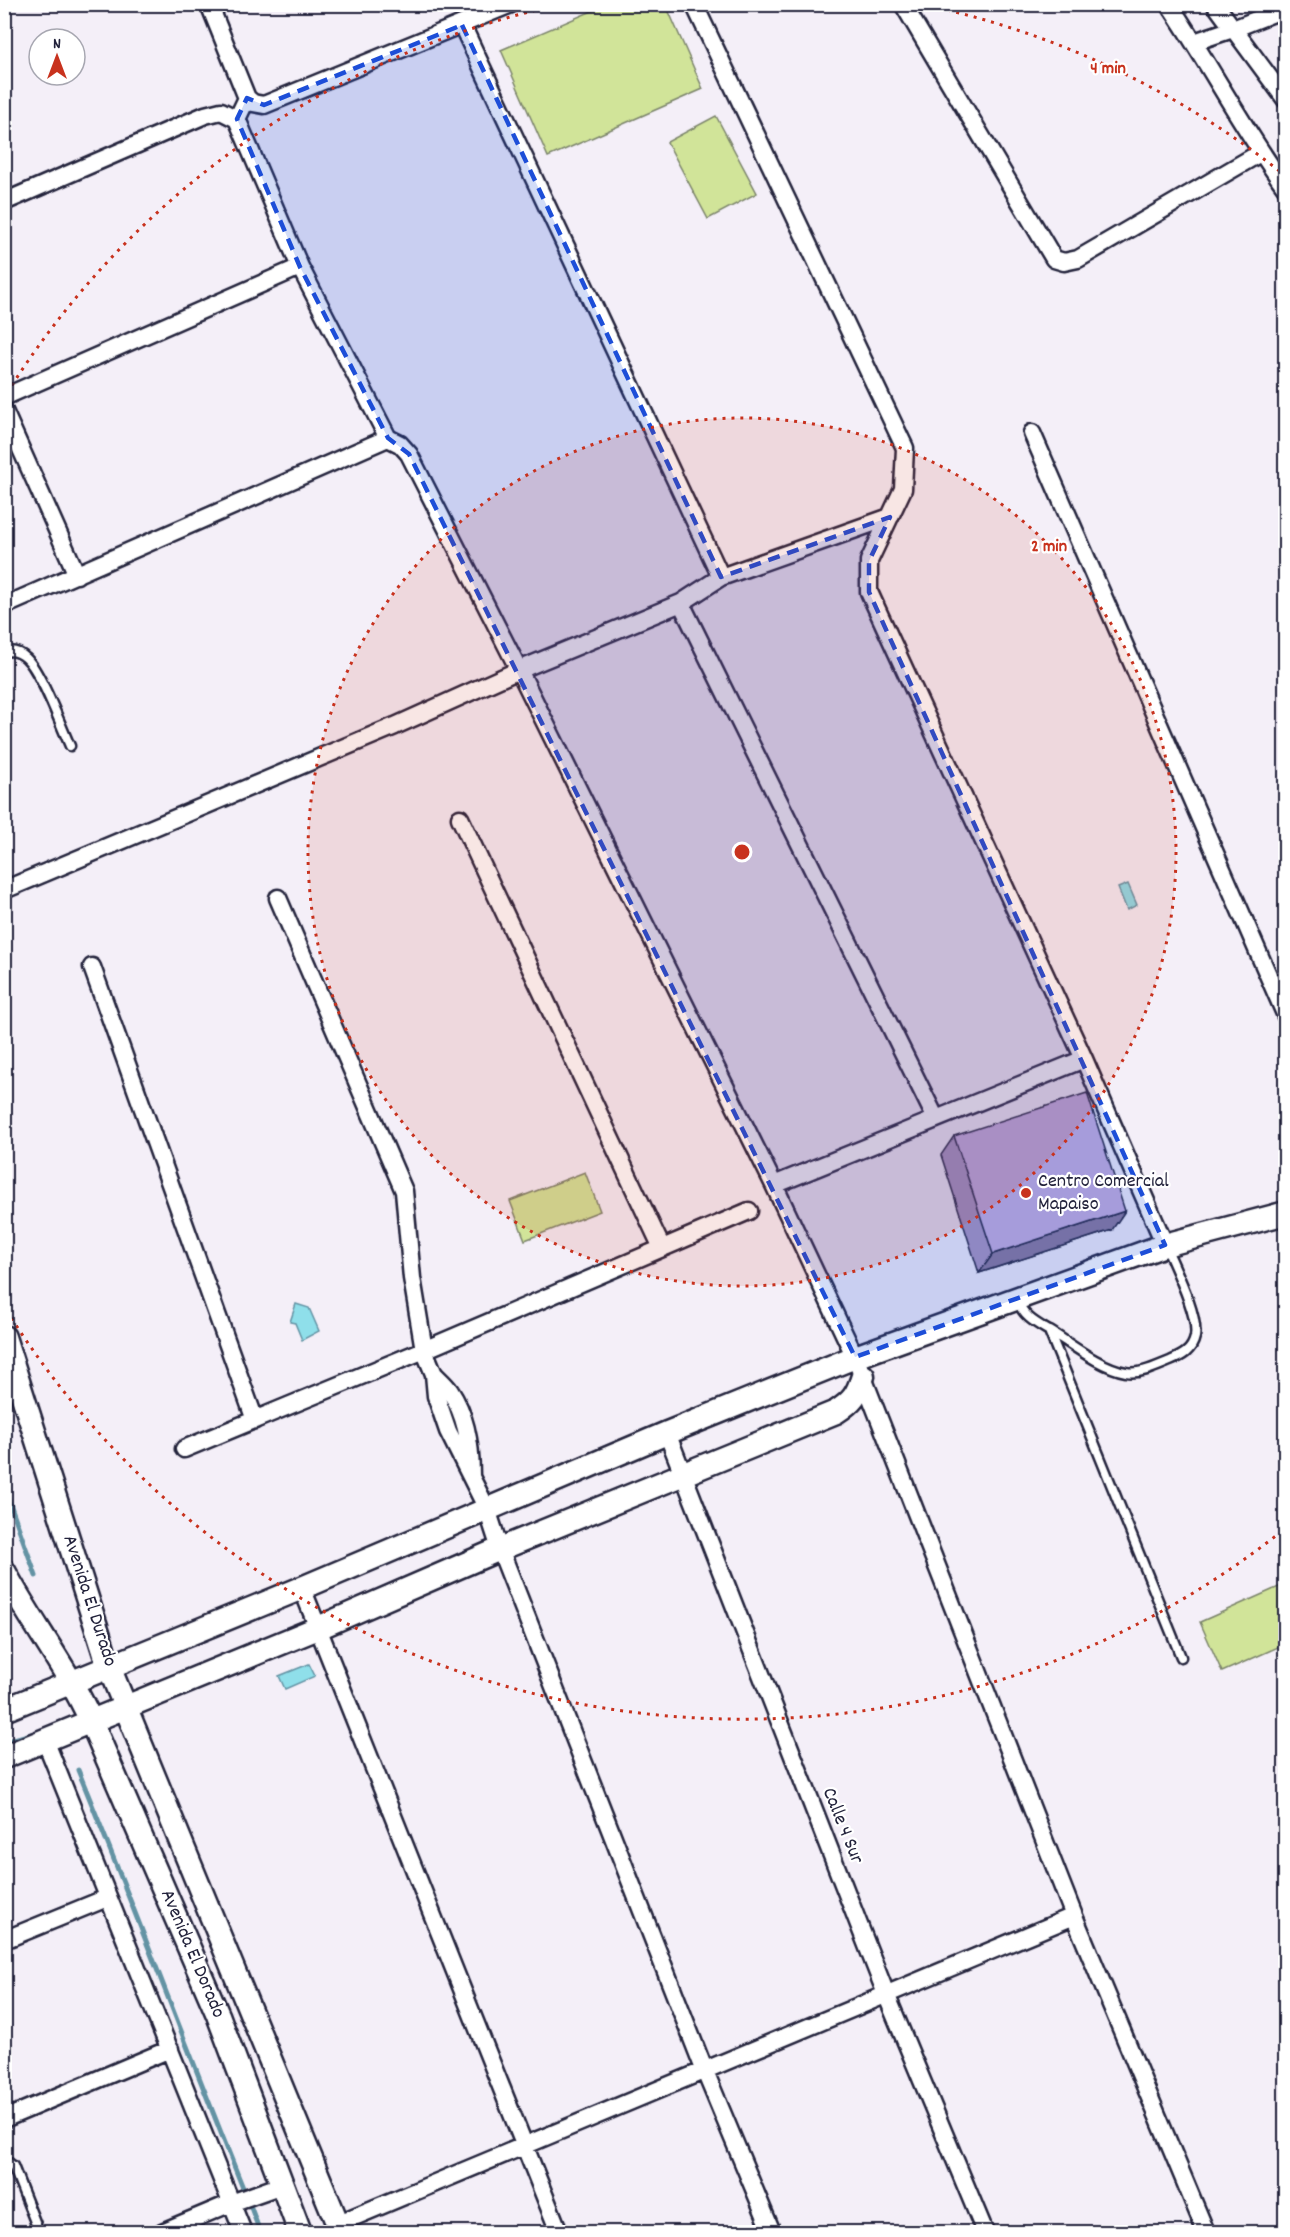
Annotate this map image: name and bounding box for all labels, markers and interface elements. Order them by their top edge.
north arrow [27,27,87,87]
text: N [53,33,61,56]
text: 4 min [1090,57,1126,82]
text: 2 min [1031,535,1067,560]
centre of rings [732,842,752,862]
place label: Centro Comercial Mapaiso [1038,1168,1169,1219]
marker: Centro Comercial Mapaiso [1019,1186,1033,1200]
street label: Avenida El Durado [55,1532,123,1670]
street label: Calle 4 Sur [814,1784,870,1869]
street label: Avenida El Dorado [152,1885,232,2023]

